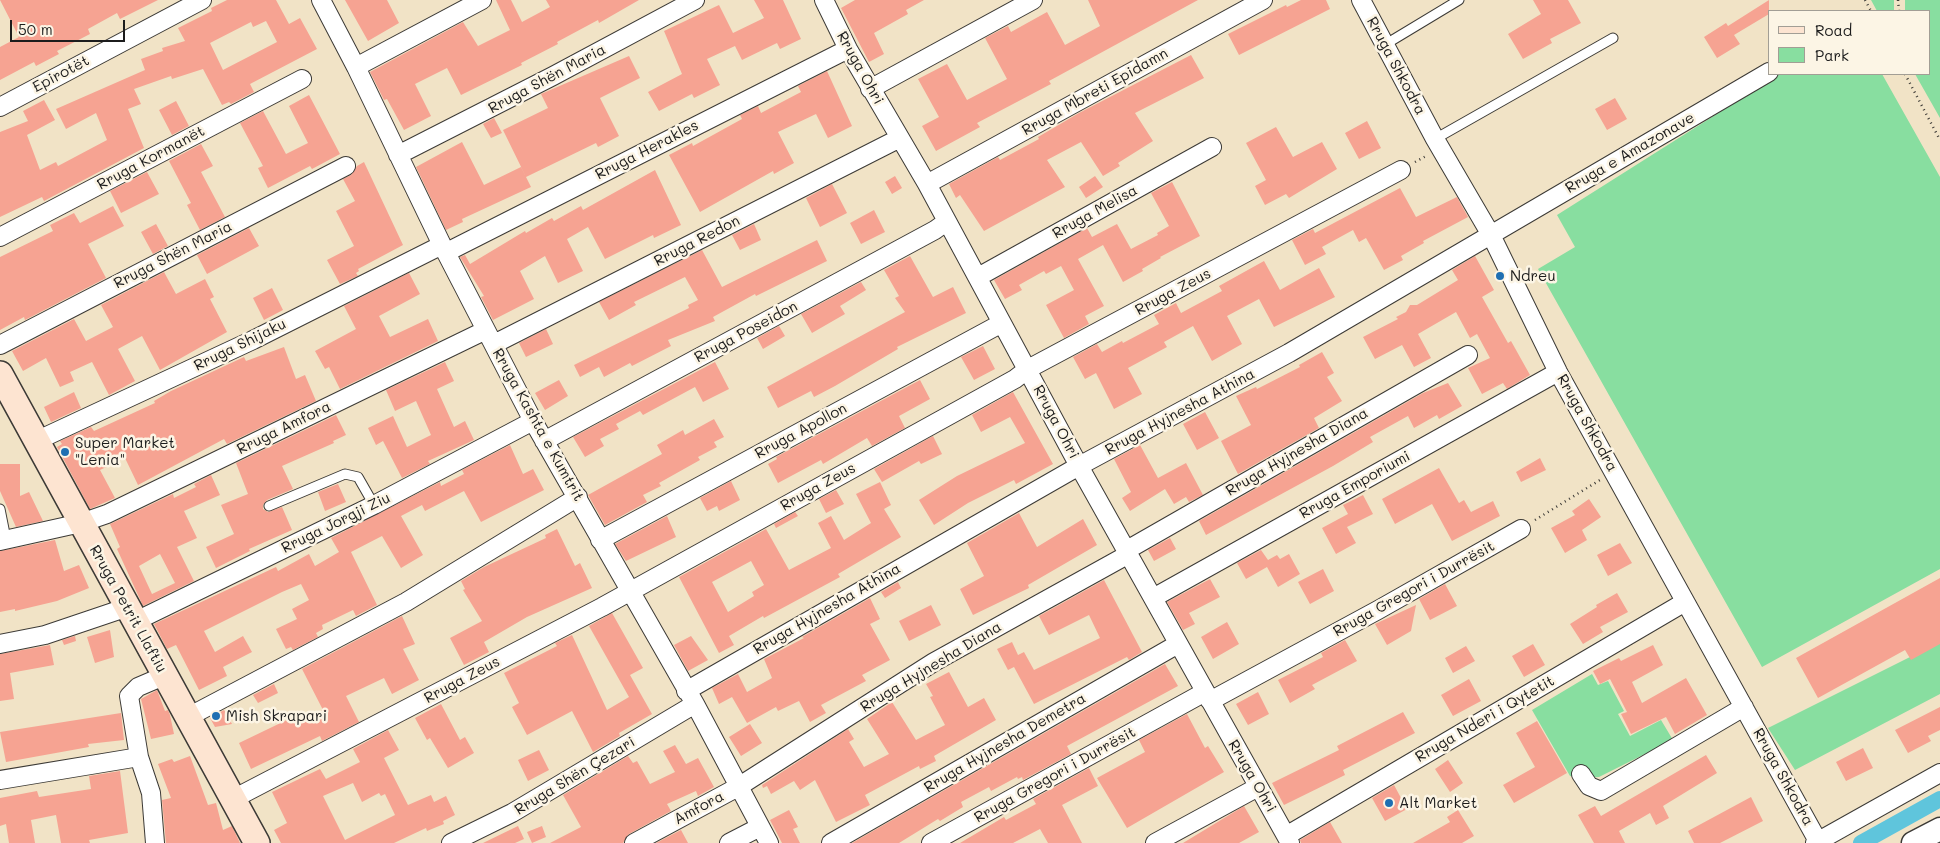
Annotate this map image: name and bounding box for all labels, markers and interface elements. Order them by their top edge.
scale bar [12,10,128,42]
legend [1768,10,1930,75]
street label: Rruga Shkodra [1363,14,1429,118]
text: 50 m [18,19,53,39]
text: Road [1815,20,1852,40]
street label: Rruga Ohri [833,28,887,108]
street label: Rruga Shën Maria [485,40,609,118]
street label: Rruga Mbreti Epidamn [1019,44,1171,140]
text: Park [1815,45,1849,65]
street label: Epirotët [30,52,92,96]
street label: Rruga e Amazonave [1562,109,1698,197]
street label: Rruga Herakles [592,116,702,184]
street label: Rruga Kormanët [94,122,208,194]
street label: Rruga Melisa [1049,181,1141,243]
street label: Rruga Redon [651,212,743,270]
street label: Rruga Shën Maria [111,217,235,293]
street label: Rruga Zeus [1132,265,1214,319]
place label: Ndreu [1510,267,1556,285]
marker: Ndreu [1494,270,1506,282]
street label: Rruga Poseidon [691,297,801,367]
street label: Rruga Shijaku [191,315,289,375]
street label: Rruga Kashta e Kumtrit [488,346,588,504]
street label: Rruga Hyjnesha Athina [1102,365,1258,459]
street label: Rruga Shkodra [1553,371,1621,475]
street label: Rruga Ohri [1029,382,1083,462]
street label: Rruga Amfora [234,398,334,458]
street label: Rruga Apollon [752,399,850,463]
street label: Rruga Hyjnesha Diana [1223,404,1371,500]
place label: Super Market "Lenia" [75,434,175,469]
marker: Super Market "Lenia" [59,446,71,458]
street label: Rruga Emporiumi [1297,447,1413,523]
street label: Rruga Zeus [777,459,859,515]
street label: Rruga Jorgji Ziu [279,489,393,557]
street label: Rruga Gregori i Durrësit [1330,537,1498,641]
street label: Rruga Petrit Llaftiu [85,542,171,676]
street label: Rruga Hyjnesha Athina [750,559,904,659]
street label: Rruga Hyjnesha Diana [857,618,1005,716]
street label: Rruga Zeus [421,653,503,707]
street label: Rruga Nderi i Qytetit [1412,672,1558,766]
street label: Rruga Hyjnesha Demetra [921,689,1089,797]
place label: Mish Skrapari [226,707,327,725]
marker: Mish Skrapari [210,710,222,722]
street label: Rruga Gregori i Durrësit [971,723,1139,827]
street label: Rruga Shkodra [1749,725,1817,829]
street label: Rruga Shën Çezari [512,733,638,819]
street label: Rruga Ohri [1224,737,1280,815]
street label: Amfora [671,787,727,829]
place label: Alt Market [1399,794,1477,812]
marker: Alt Market [1383,797,1395,809]

